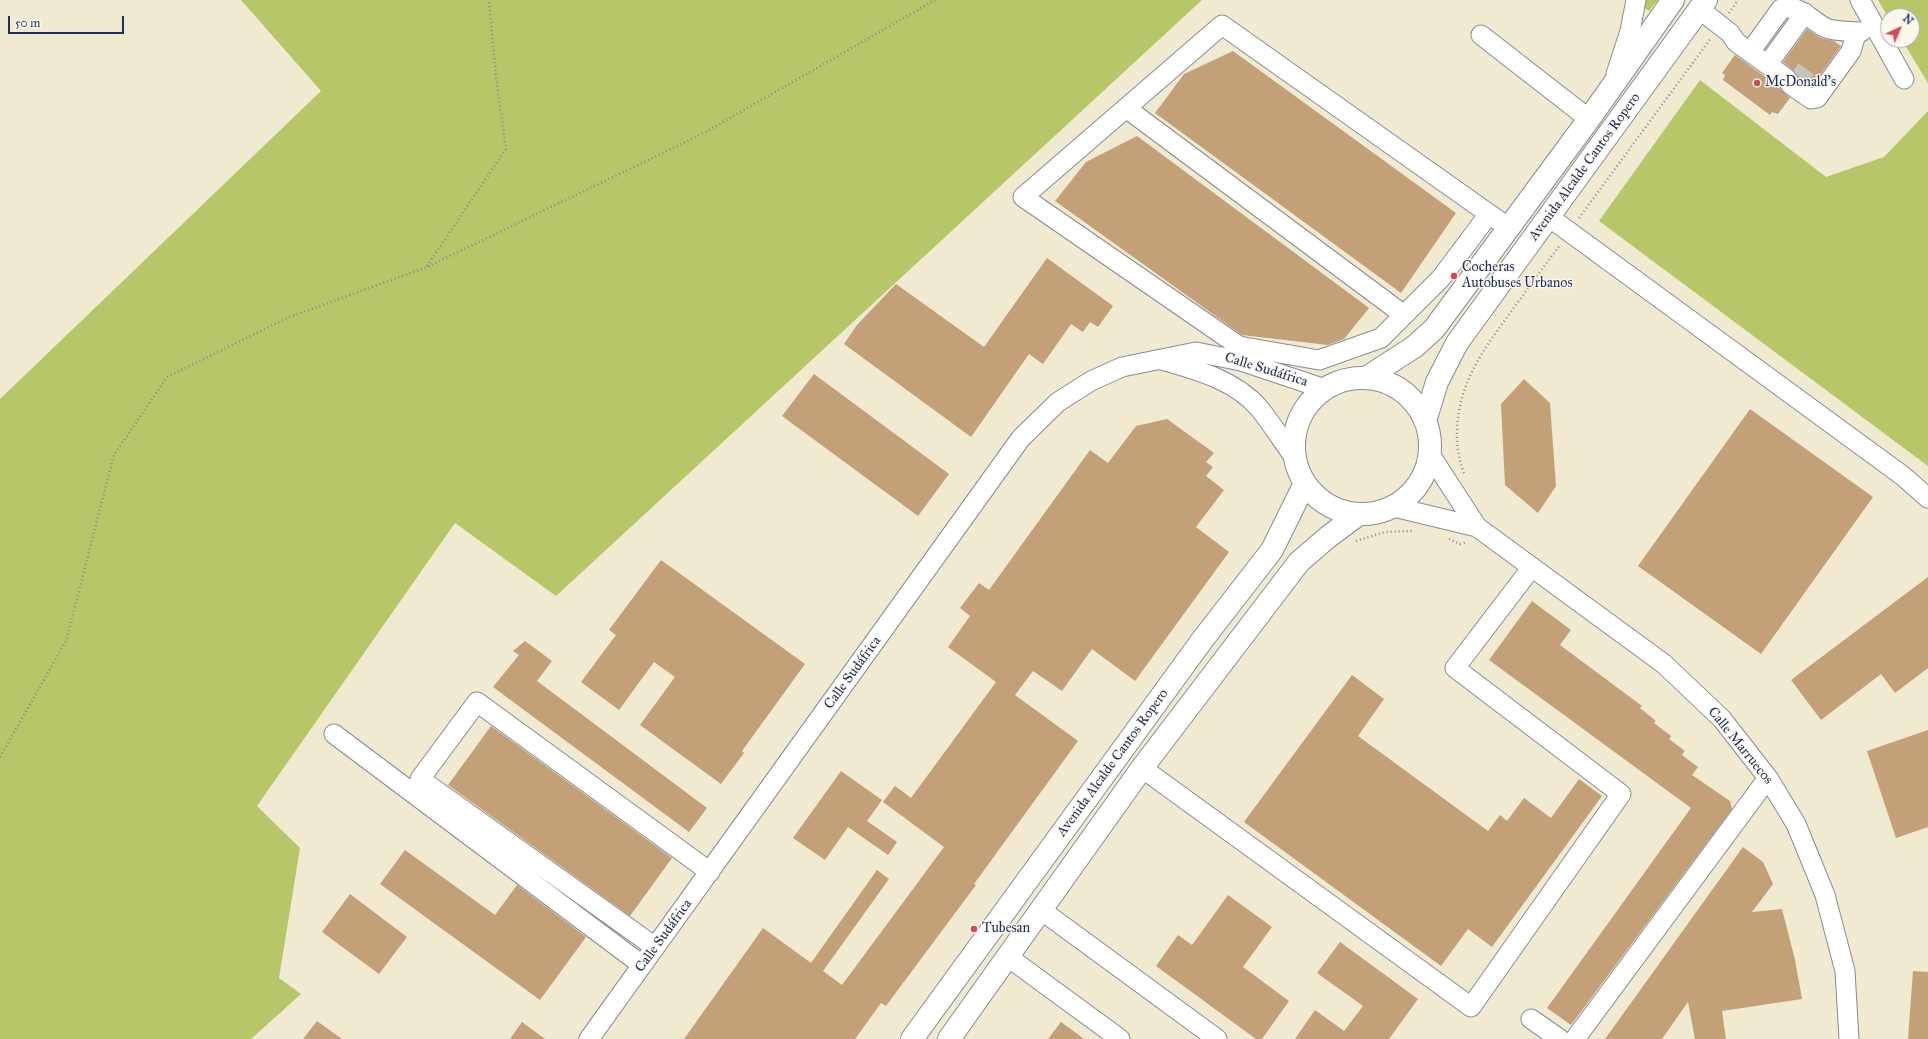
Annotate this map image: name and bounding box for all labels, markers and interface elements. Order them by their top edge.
scale bar [10,8,126,34]
north arrow [1880,8,1920,48]
text: N [1900,12,1916,28]
text: 50 m [15,16,40,30]
place label: McDonald's [1765,75,1836,91]
marker: McDonald's [1752,78,1762,88]
street label: Avenida Alcalde Cantos Ropero [1526,90,1644,244]
place label: Cocheras Autobuses Urbanos [1462,260,1573,292]
marker: Cocheras Autobuses Urbanos [1449,271,1459,281]
street label: Calle Sudáfrica [1222,349,1310,391]
street label: Calle Sudáfrica [821,633,885,713]
street label: Avenida Alcalde Cantos Ropero [1054,686,1172,840]
street label: Calle Marruecos [1704,704,1776,788]
street label: Calle Sudáfrica [632,896,696,976]
place label: Tubesan [982,921,1030,937]
marker: Tubesan [969,924,979,934]

